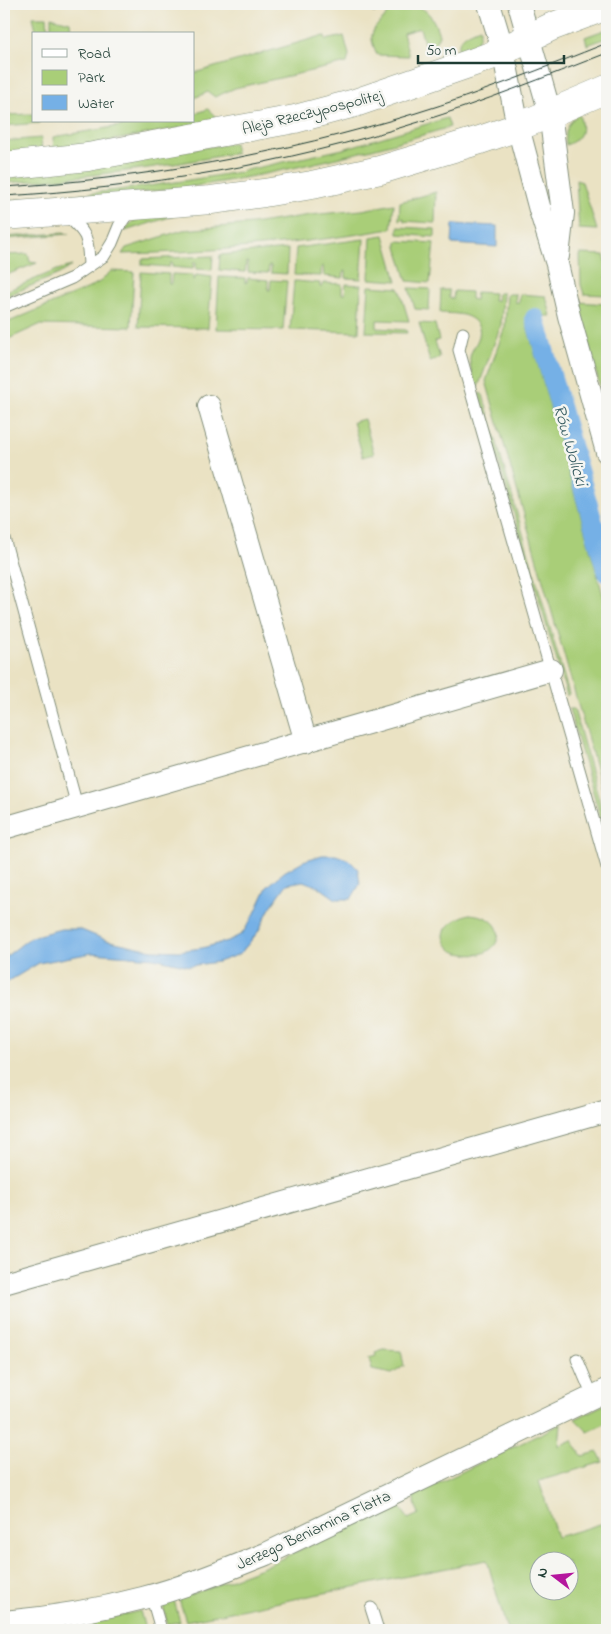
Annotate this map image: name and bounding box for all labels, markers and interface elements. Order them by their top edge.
legend [32,32,195,122]
scale bar [418,32,565,64]
text: 50 m [426,40,457,62]
text: Road [78,43,111,65]
text: Park [78,67,106,89]
street label: Aleja Rzeczypospolitej [240,84,386,142]
text: Water [78,93,114,115]
water label: Rów Wolicki [545,402,594,491]
street label: Jerzego Beniamina Flatta [233,1485,395,1577]
north arrow [528,1552,578,1602]
text: N [532,1565,554,1580]

